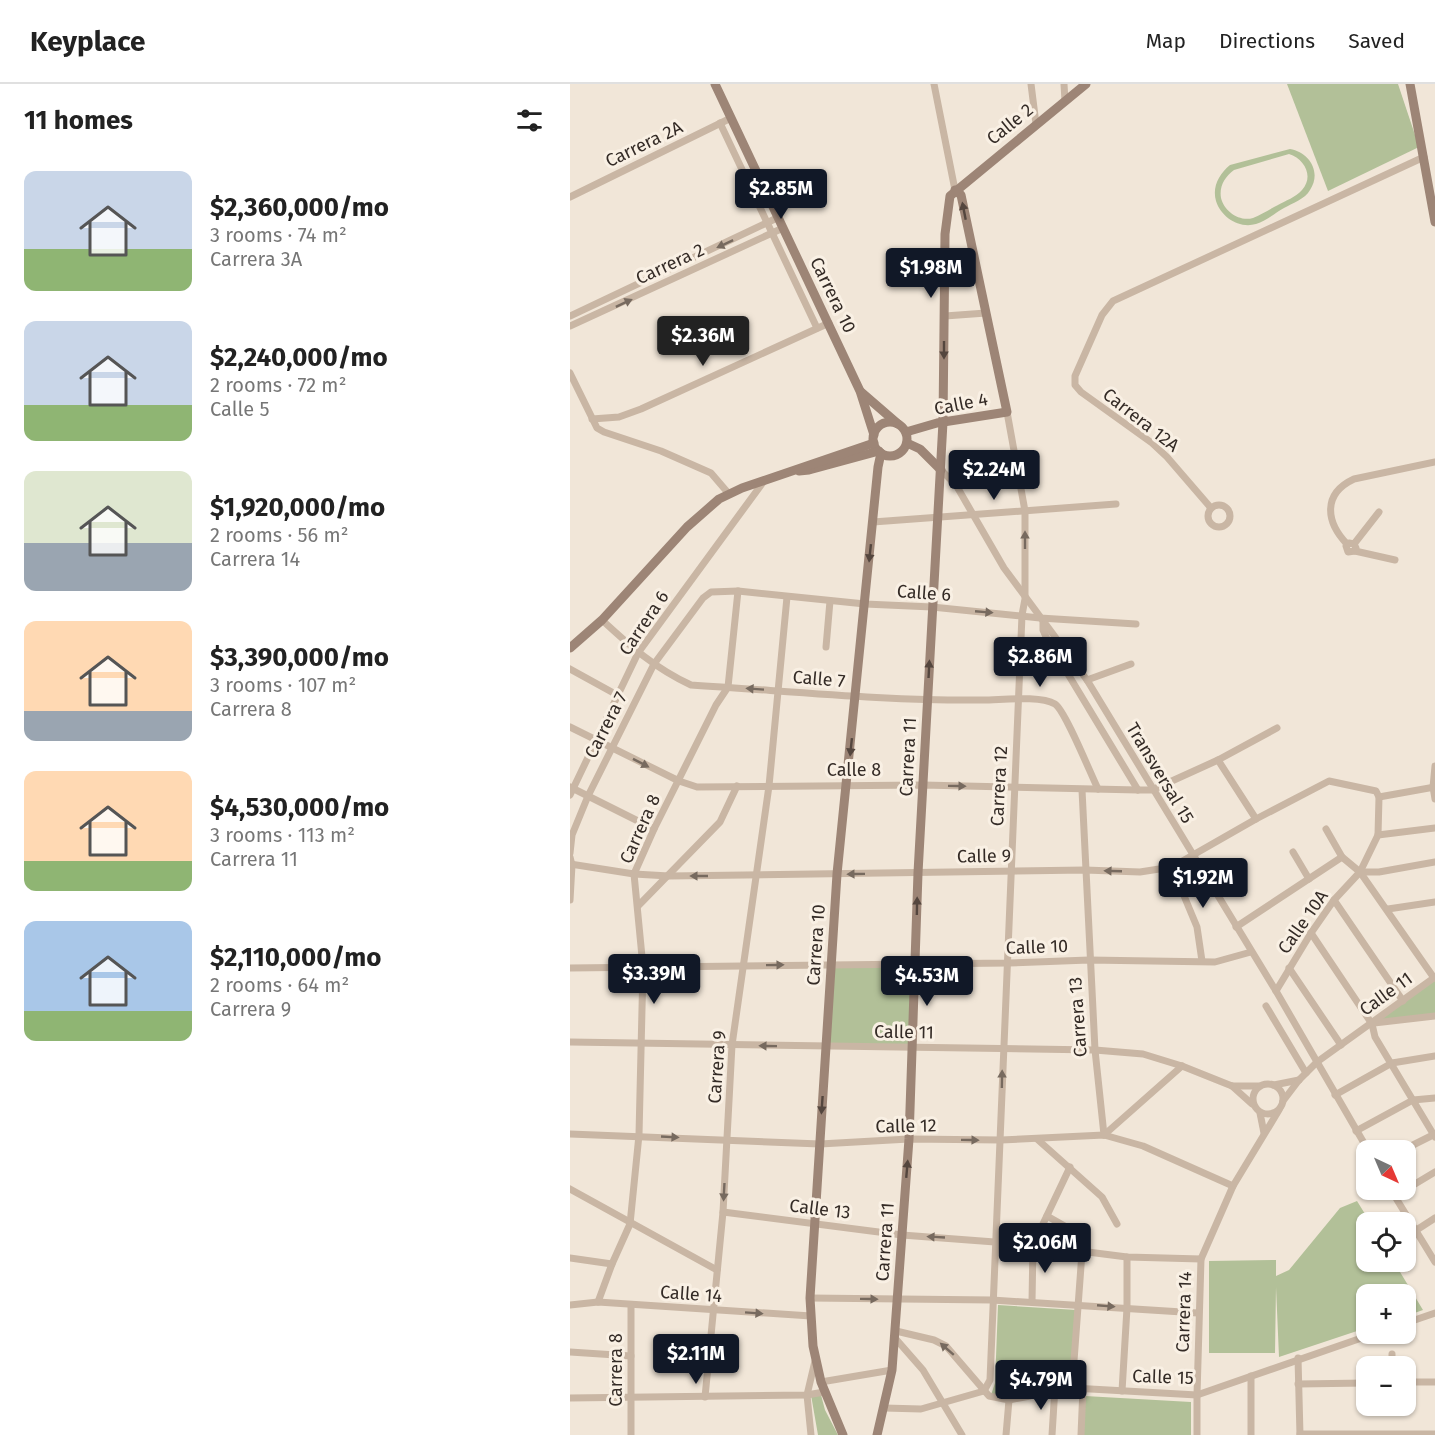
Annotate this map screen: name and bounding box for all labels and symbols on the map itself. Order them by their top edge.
street label: Calle 2 [982,99,1038,149]
street label: Carrera 2A [602,116,687,172]
pin: $2.85M [732,169,830,220]
one-way arrow [959,201,968,220]
street label: Carrera 2 [632,239,708,289]
one-way arrow [717,239,734,248]
pin: $1.98M [882,248,980,299]
street label: Carrera 10 [805,254,861,336]
one-way arrow [615,298,632,307]
pin: $2.36M [654,316,752,367]
one-way arrow [939,341,949,360]
street label: Carrera 12A [1098,383,1184,457]
street label: Calle 4 [932,388,990,420]
pin: $2.24M [945,450,1043,501]
one-way arrow [1020,531,1030,550]
one-way arrow [865,543,875,562]
street label: Calle 6 [896,580,952,606]
street label: Carrera 6 [614,586,674,660]
one-way arrow [975,607,994,617]
pin: $2.86M [991,637,1089,688]
one-way arrow [924,660,933,679]
street label: Calle 7 [792,666,846,692]
one-way arrow [746,685,765,694]
street label: Carrera 7 [580,688,632,762]
street label: Carrera 11 [895,717,921,797]
street label: Transversal 15 [1121,719,1199,827]
one-way arrow [846,737,855,756]
street label: Carrera 12 [986,745,1012,827]
one-way arrow [633,758,650,767]
street label: Calle 8 [827,759,881,781]
one-way arrow [947,781,966,791]
street label: Carrera 8 [615,791,665,867]
street label: Calle 9 [957,845,1011,867]
pin: $1.92M [1154,858,1252,909]
one-way arrow [1104,866,1123,875]
one-way arrow [846,869,865,879]
one-way arrow [689,871,708,881]
street label: Calle 10A [1273,885,1333,958]
one-way arrow [912,896,922,915]
street label: Carrera 10 [802,904,830,986]
street label: Calle 10 [1005,935,1069,959]
pin: $3.39M [605,954,703,1005]
pin: $4.53M [878,956,976,1007]
one-way arrow [766,960,785,970]
street label: Calle 11 [1355,967,1417,1021]
street label: Carrera 13 [1064,976,1092,1058]
street label: Calle 11 [874,1020,934,1044]
street label: Carrera 9 [703,1030,731,1104]
one-way arrow [758,1041,777,1051]
one-way arrow [997,1069,1007,1088]
one-way arrow [818,1095,827,1114]
street label: Calle 12 [875,1114,937,1138]
one-way arrow [661,1133,680,1142]
one-way arrow [961,1135,980,1145]
north arrow [1356,1140,1416,1200]
one-way arrow [902,1159,912,1178]
one-way arrow [719,1182,728,1201]
street label: Calle 13 [788,1194,852,1224]
street label: Carrera 11 [871,1202,899,1282]
pin: $2.06M [996,1223,1094,1274]
one-way arrow [926,1232,945,1241]
street label: Carrera 14 [1172,1271,1196,1353]
street label: Calle 14 [659,1281,723,1307]
one-way arrow [859,1294,878,1304]
one-way arrow [1096,1302,1115,1311]
one-way arrow [744,1309,763,1318]
street label: Carrera 8 [605,1333,627,1407]
pin: $2.11M [647,1334,745,1385]
one-way arrow [939,1343,955,1356]
pin: $4.79M [992,1360,1090,1411]
street label: Calle 15 [1132,1365,1194,1389]

